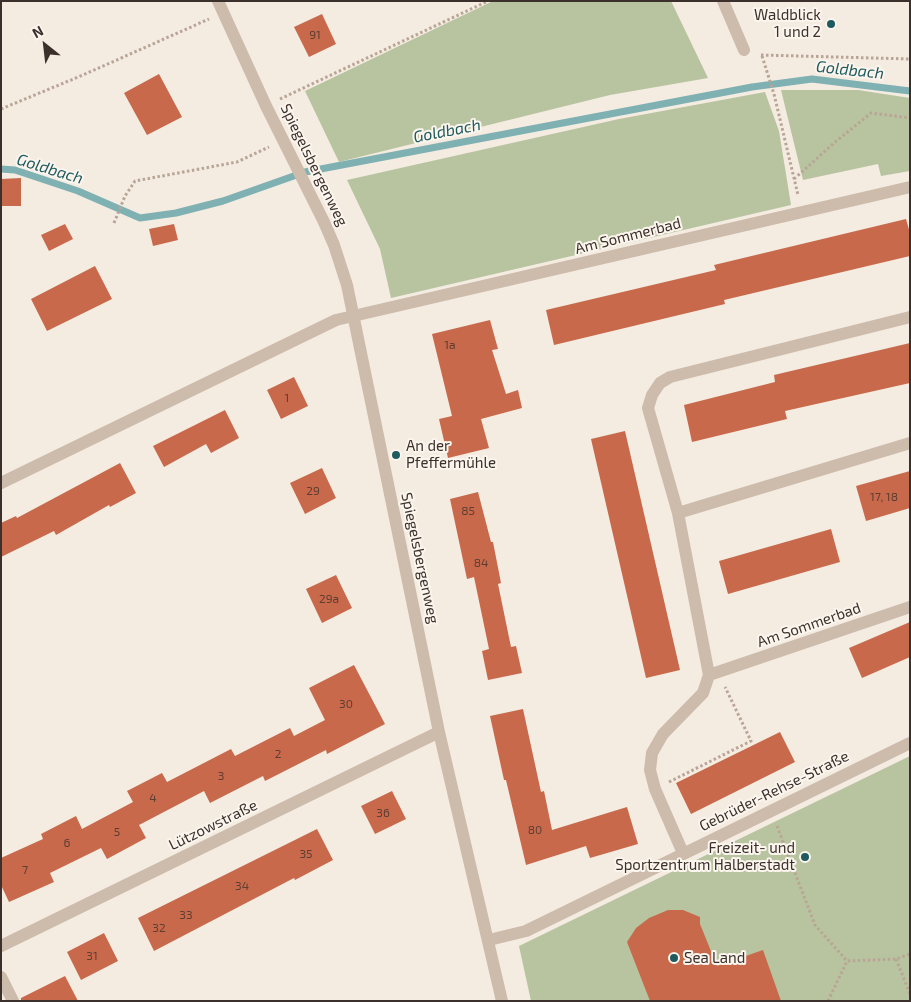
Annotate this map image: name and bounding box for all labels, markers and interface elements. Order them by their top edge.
place label: Waldblick 1 und 2 [754,6,821,41]
marker: Waldblick 1 und 2 [825,18,837,30]
north arrow [20,20,70,70]
text: N [29,22,46,41]
house number: 91 [309,28,321,42]
water label: Goldbach [815,57,885,83]
street label: Spiegelsbergenweg [277,101,351,229]
water label: Goldbach [412,115,482,147]
water label: Goldbach [15,150,85,188]
street label: Am Sommerbad [573,214,683,258]
house number: 1a [444,338,456,352]
house number: 1 [285,391,289,405]
place label: An der Pfeffermühle [406,437,496,472]
marker: An der Pfeffermühle [390,449,402,461]
house number: 29 [306,484,320,498]
house number: 17, 18 [870,490,898,504]
street label: Spiegelsbergenweg [397,491,443,625]
house number: 85 [461,504,475,518]
house number: 84 [474,556,488,570]
house number: 29a [319,592,339,606]
street label: Am Sommerbad [755,599,863,651]
house number: 30 [339,697,353,711]
house number: 2 [275,747,281,761]
street label: Gebrüder-Rehse-Straße [696,747,852,835]
house number: 3 [218,769,224,783]
house number: 4 [149,791,157,805]
street label: Lützowstraße [166,796,260,854]
house number: 36 [376,806,390,820]
house number: 80 [528,823,542,837]
house number: 5 [114,825,120,839]
house number: 6 [64,836,70,850]
place label: Freizeit- und Sportzentrum Halberstadt [615,839,795,874]
house number: 35 [299,847,313,861]
marker: Freizeit- und Sportzentrum Halberstadt [799,851,811,863]
house number: 7 [22,863,28,877]
house number: 34 [235,879,249,893]
house number: 33 [179,908,193,922]
house number: 32 [152,921,166,935]
house number: 31 [86,949,98,963]
place label: Sea Land [684,949,745,967]
marker: Sea Land [668,952,680,964]

